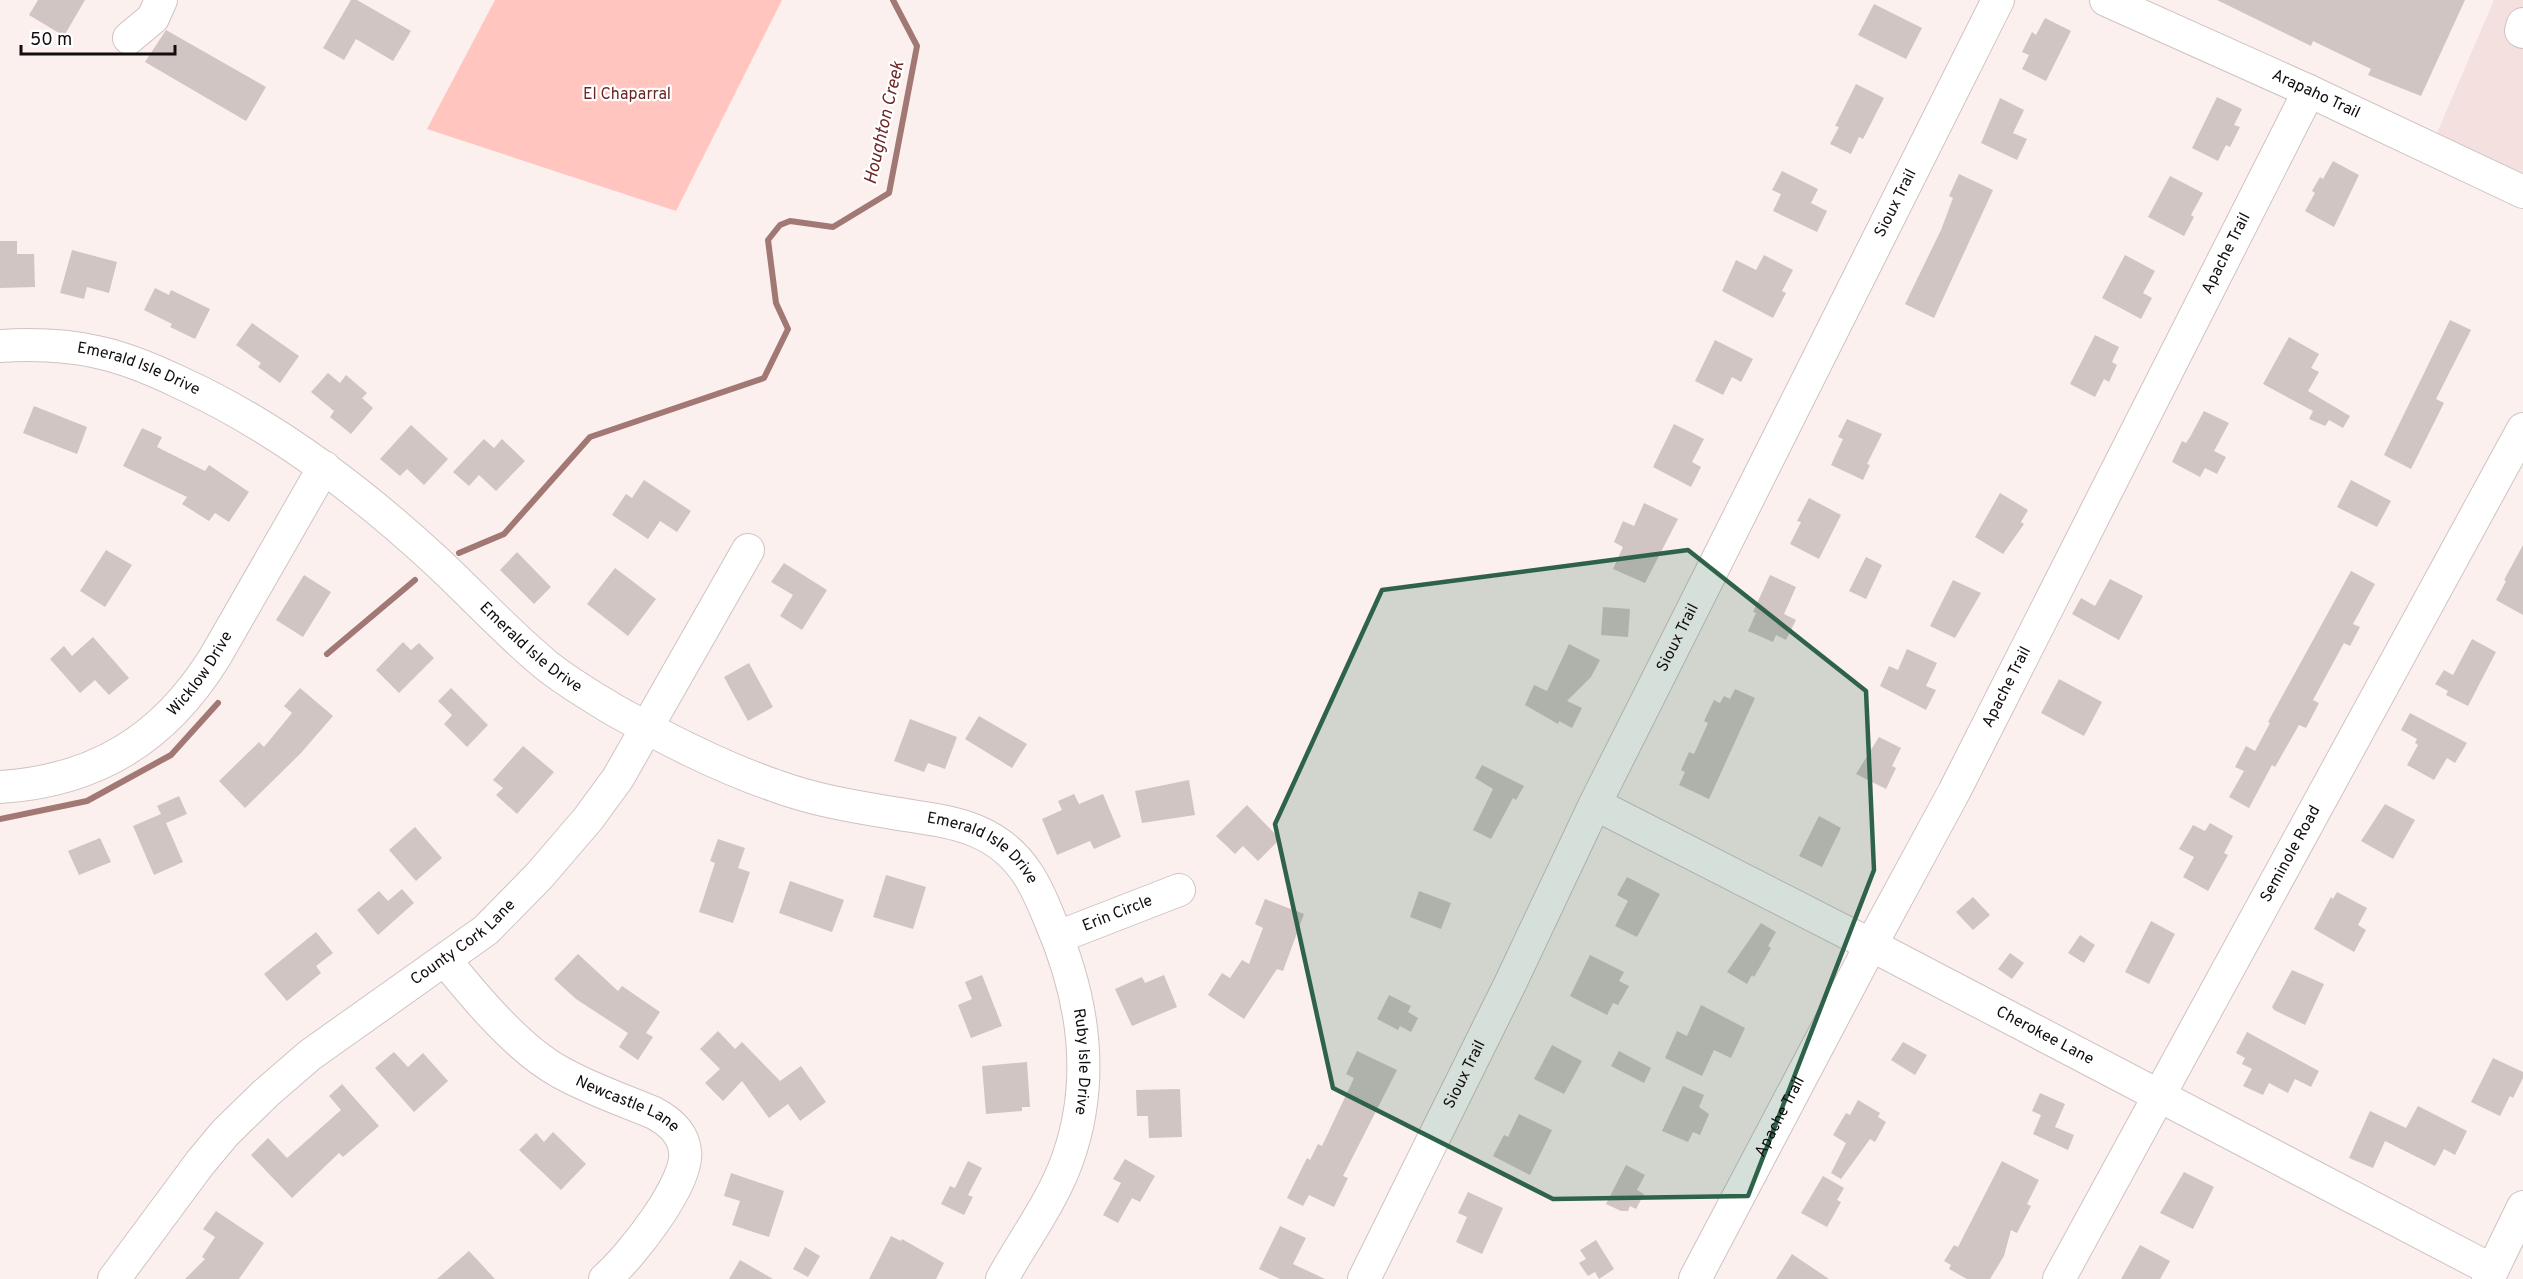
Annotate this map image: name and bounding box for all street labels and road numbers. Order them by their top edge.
street label: Arapaho Trail [2268,66,2363,124]
street label: Sioux Trail [1871,166,1921,241]
street label: Apache Trail [2198,210,2255,298]
street label: Emerald Isle Drive [75,338,203,400]
street label: Emerald Isle Drive [475,598,586,698]
street label: Sioux Trail [1653,600,1704,675]
street label: Wicklow Drive [163,628,237,721]
street label: Apache Trail [1978,643,2036,731]
street label: Seminole Road [2256,802,2325,906]
street label: Emerald Isle Drive [925,808,1042,888]
street label: Erin Circle [1080,891,1156,936]
street label: County Cork Lane [407,896,520,990]
street label: Cherokee Lane [1992,1002,2097,1070]
street label: Ruby Isle Drive [1068,1007,1093,1116]
street label: Sioux Trail [1440,1037,1490,1112]
street label: Newcastle Lane [572,1072,684,1137]
street label: Apache Trail [1751,1073,1810,1161]

